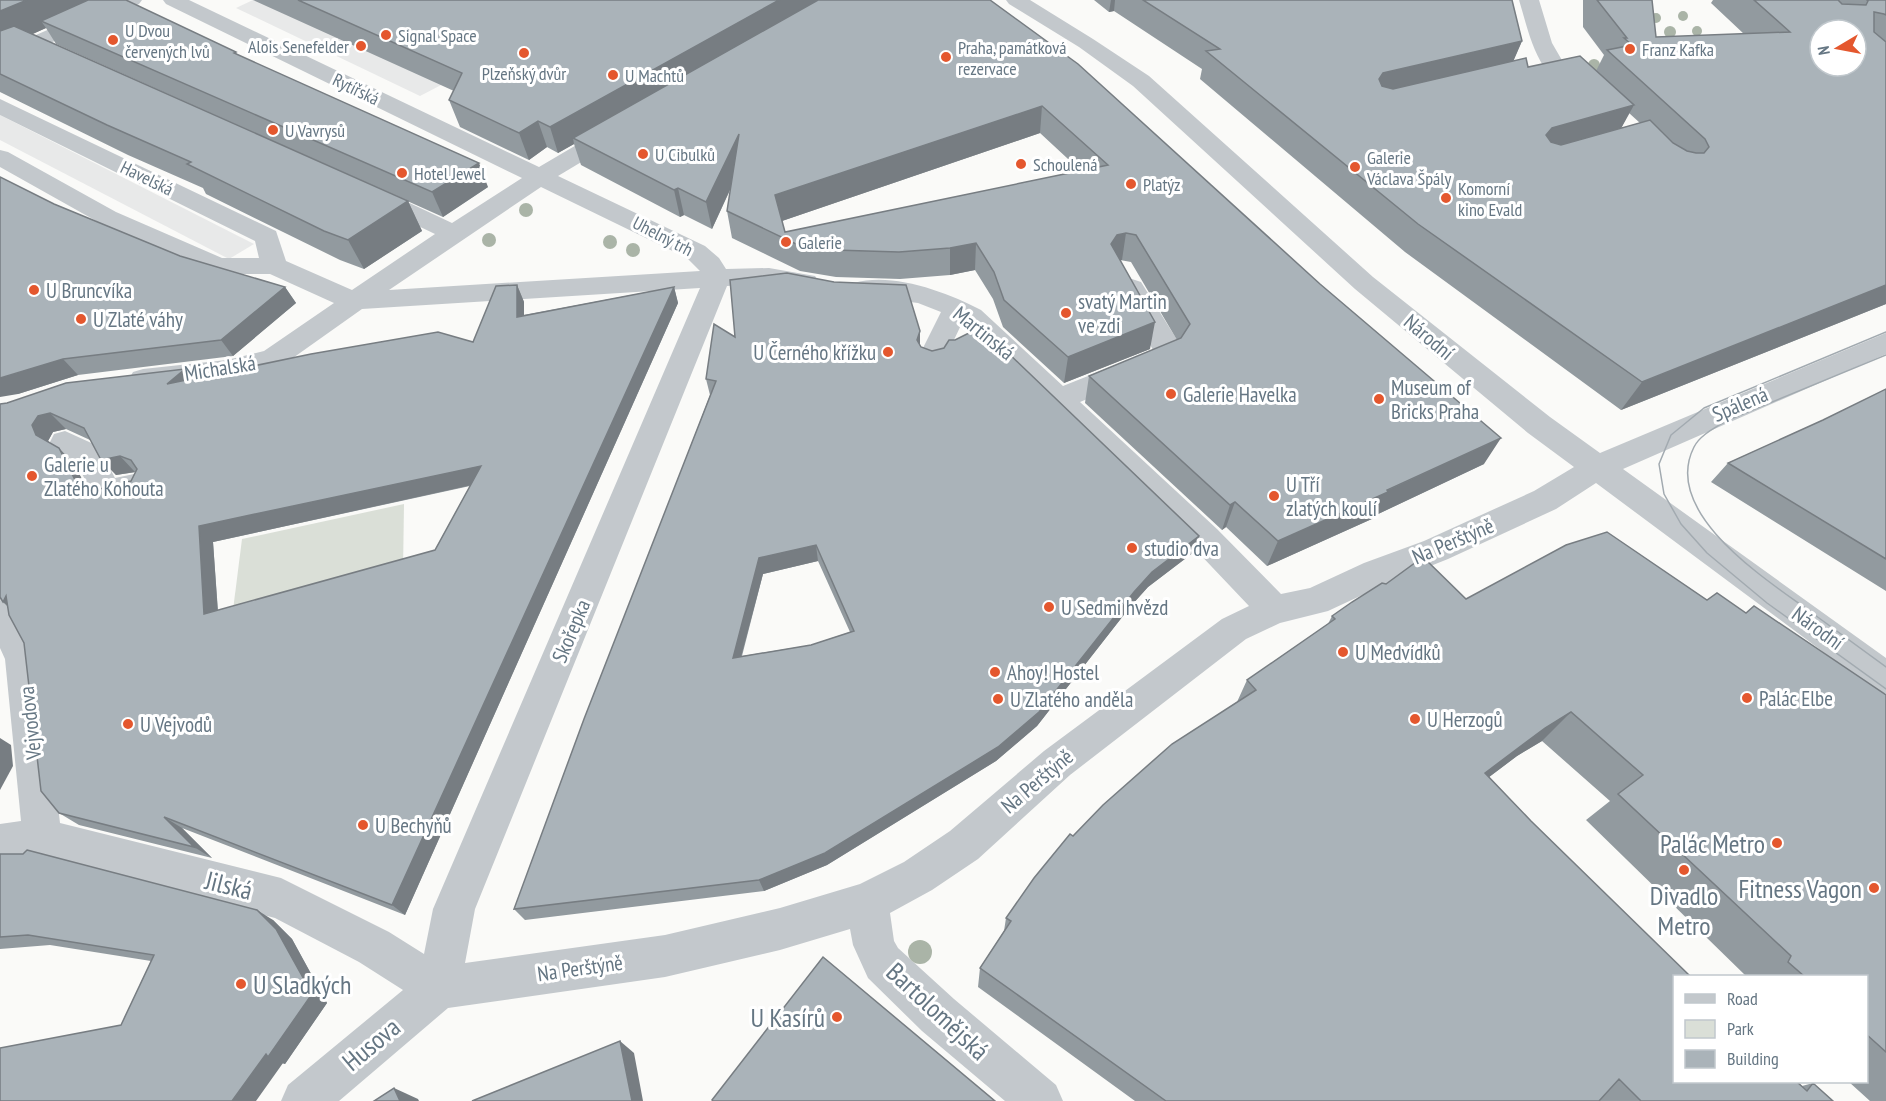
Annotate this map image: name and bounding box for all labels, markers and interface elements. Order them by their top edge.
north arrow [1808,18,1868,78]
place label: U Dvou červených lvů [125,19,210,63]
place label: Signal Space [398,24,477,47]
marker: Signal Space [379,28,393,42]
marker: U Dvou červených lvů [106,33,120,47]
place label: Alois Senefelder [248,35,349,58]
place label: Praha, památková rezervace [958,36,1066,80]
place label: Franz Kafka [1642,38,1714,61]
marker: Alois Senefelder [354,39,368,53]
marker: Franz Kafka [1623,42,1637,56]
text: N [1813,45,1834,57]
marker: Plzeňský dvůr [517,46,531,60]
marker: Praha, památková rezervace [939,50,953,64]
place label: Plzeňský dvůr [482,62,566,85]
place label: U Machtů [625,64,684,87]
street label: Rytířská [329,68,383,110]
marker: U Machtů [606,68,620,82]
place label: U Vavrysů [285,119,345,142]
marker: U Vavrysů [266,123,280,137]
place label: U Cibulků [655,143,715,166]
place label: Galerie Václava Špály [1366,146,1452,190]
marker: U Cibulků [636,147,650,161]
place label: Schoulená [1033,153,1097,176]
street label: Havelská [117,155,177,201]
marker: Schoulená [1014,157,1028,171]
marker: Galerie Václava Špály [1348,160,1362,174]
place label: Hotel Jewel [414,162,486,185]
marker: Hotel Jewel [395,166,409,180]
place label: Platýz [1143,173,1181,196]
marker: Platýz [1124,177,1138,191]
place label: Komorní kino Evald [1458,177,1522,221]
marker: Komorní kino Evald [1439,191,1453,205]
street label: Uhelný trh [629,211,697,261]
place label: Galerie [798,231,842,254]
marker: Galerie [779,235,793,249]
place label: U Bruncvíka [46,277,132,304]
marker: U Bruncvíka [27,283,41,297]
place label: svatý Martin ve zdi [1078,288,1167,339]
street label: Martinská [948,300,1020,366]
place label: U Zlaté váhy [93,306,183,333]
marker: svatý Martin ve zdi [1059,306,1073,320]
street label: Národní [1398,308,1460,366]
marker: U Zlaté váhy [74,312,88,326]
place label: U Černého křížku [753,339,876,366]
marker: U Černého křížku [881,345,895,359]
street label: Michalská [183,349,257,387]
place label: Museum of Bricks Praha [1391,374,1479,425]
street label: Spálená [1708,380,1772,428]
place label: Galerie Havelka [1183,381,1297,408]
marker: Galerie Havelka [1164,387,1178,401]
marker: Museum of Bricks Praha [1372,392,1386,406]
place label: Galerie u Zlatého Kohouta [44,451,164,502]
marker: Galerie u Zlatého Kohouta [25,469,39,483]
place label: U Tří zlatých koulí [1286,471,1378,522]
marker: U Tří zlatých koulí [1267,489,1281,503]
street label: Na Perštýně [1408,512,1498,570]
place label: studio dva [1144,535,1219,562]
marker: studio dva [1125,541,1139,555]
place label: U Sedmi hvězd [1061,594,1168,621]
street label: Skořepka [546,595,596,667]
marker: U Sedmi hvězd [1042,600,1056,614]
street label: Národní [1787,600,1850,656]
place label: U Medvídků [1355,639,1441,666]
marker: U Medvídků [1336,645,1350,659]
place label: Ahoy! Hostel [1007,659,1099,686]
marker: Ahoy! Hostel [988,665,1002,679]
street label: Vejvodova [13,685,47,762]
place label: Palác Elbe [1759,685,1833,712]
place label: U Zlatého anděla [1010,686,1133,713]
marker: Palác Elbe [1740,691,1754,705]
marker: U Zlatého anděla [991,692,1005,706]
place label: U Herzogů [1427,706,1503,733]
place label: U Vejvodů [140,711,212,738]
marker: U Herzogů [1408,712,1422,726]
marker: U Vejvodů [121,717,135,731]
street label: Na Perštýně [995,743,1079,819]
place label: U Bechyňů [375,812,452,839]
marker: U Bechyňů [356,818,370,832]
place label: Palác Metro [1660,827,1765,860]
marker: Palác Metro [1770,836,1784,850]
street label: Jilská [201,863,256,907]
marker: Divadlo Metro [1677,863,1691,877]
place label: Fitness Vagon [1739,872,1862,905]
place label: Divadlo Metro [1650,879,1718,942]
marker: Fitness Vagon [1867,881,1881,895]
street label: Na Perštýně [536,949,624,987]
street label: Bartolomějská [880,955,996,1067]
place label: U Sladkých [253,968,351,1001]
legend [1673,975,1868,1083]
marker: U Sladkých [234,977,248,991]
text: Road [1727,987,1758,1010]
place label: U Kasírů [750,1001,825,1034]
street label: Husova [335,1010,407,1078]
marker: U Kasírů [830,1010,844,1024]
text: Park [1727,1017,1754,1040]
text: Building [1727,1047,1779,1070]

